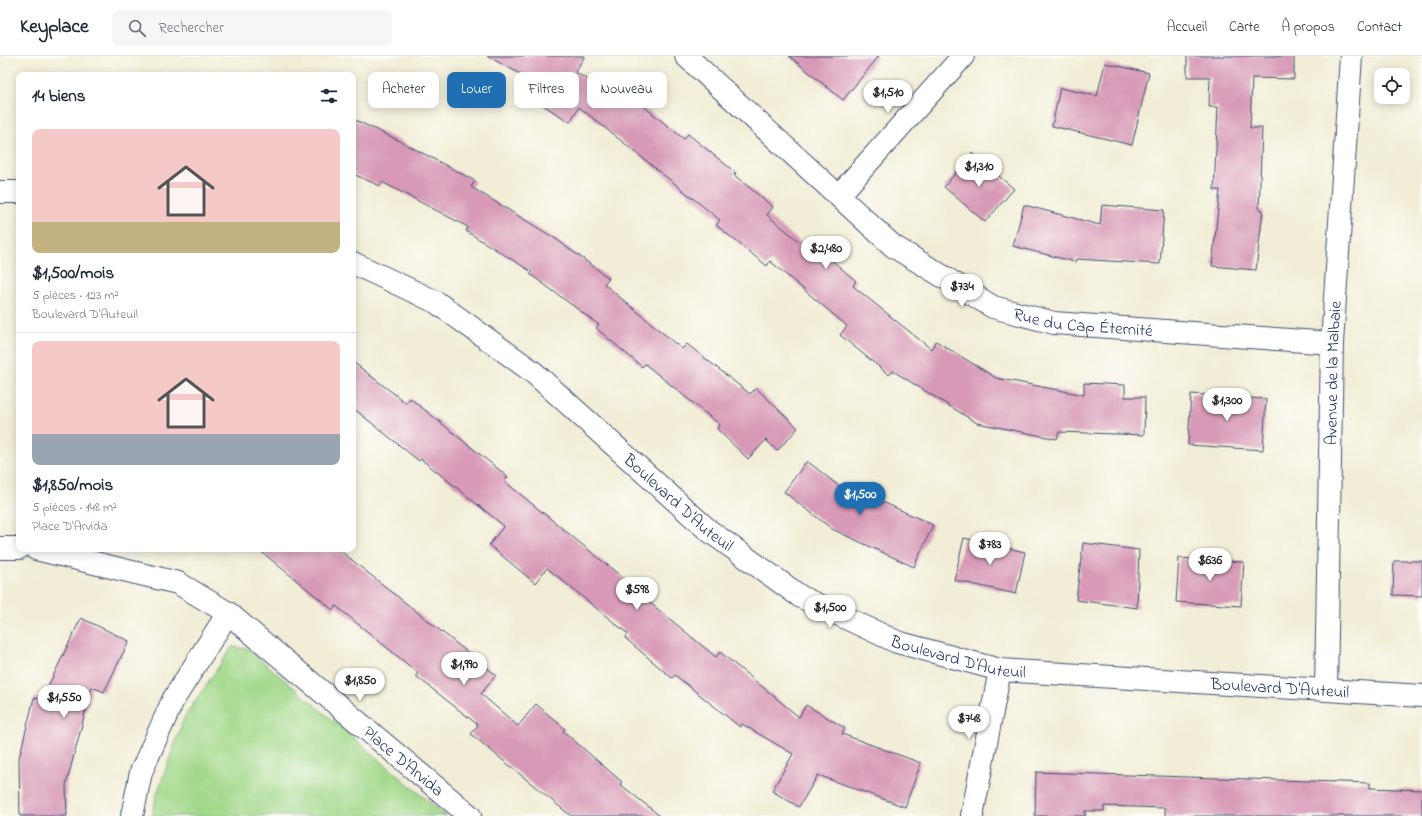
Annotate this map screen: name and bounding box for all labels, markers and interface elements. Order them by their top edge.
search box [112,10,392,46]
text: Keyplace [20,14,88,41]
icon: search [126,17,148,39]
text: Rechercher [158,17,224,39]
text: Accueil [1167,17,1207,38]
text: Carte [1229,17,1260,38]
text: À propos [1282,17,1335,38]
text: Contact [1357,17,1402,38]
map controls [1374,68,1410,104]
button: locate [1374,68,1410,104]
chip: Acheter [368,72,439,108]
chip: Louer [447,72,506,108]
chip: Filtres [514,72,579,108]
chip: Nouveau [587,72,667,108]
pin: $1,510 [855,80,921,114]
text: $1,510 [872,83,904,102]
text: 14 biens [32,84,85,109]
icon: filters [318,85,340,107]
pin: $1,310 [946,154,1012,188]
icon: home [150,155,222,227]
text: $1,310 [964,157,994,176]
pin: $2,480 [793,236,859,270]
text: $2,480 [810,239,842,258]
text: $1,500/mois [32,261,114,286]
pin: $734 [938,274,986,308]
text: $734 [950,277,974,296]
text: 5 pièces · 123 m² [32,286,119,305]
street label: Avenue de la Malbaie [1319,300,1349,445]
street label: Rue du Cap Éternité [1011,302,1154,344]
text: Boulevard D'Auteuil [32,305,138,324]
icon: home [150,367,222,439]
pin: $1,300 [1194,388,1260,422]
text: $1,300 [1212,391,1242,410]
street label: Boulevard D'Auteuil [617,448,738,559]
text: $1,850/mois [32,473,113,498]
pin: $1,500 [827,482,893,516]
text: $1,500 [844,485,876,504]
text: 5 pièces · 148 m² [32,498,117,517]
text: Place D'Arvida [32,517,107,536]
pin: $783 [966,532,1014,566]
text: $783 [978,535,1002,554]
pin: $636 [1186,548,1234,582]
text: $636 [1198,551,1222,570]
pin: $598 [613,577,661,611]
text: $598 [625,580,649,599]
pin: $1,500 [797,595,863,629]
text: $1,500 [814,598,846,617]
street label: Boulevard D'Auteuil [885,629,1027,686]
pin: $1,990 [431,652,497,686]
text: $1,990 [450,655,478,674]
pin: $1,850 [327,668,393,702]
text: $1,850 [344,671,376,690]
street label: Boulevard D'Auteuil [1209,672,1350,705]
pin: $1,550 [31,685,97,719]
text: $1,550 [47,688,81,707]
pin: $748 [945,706,993,740]
text: $748 [957,709,981,728]
street label: Place D'Arvida [357,720,449,803]

